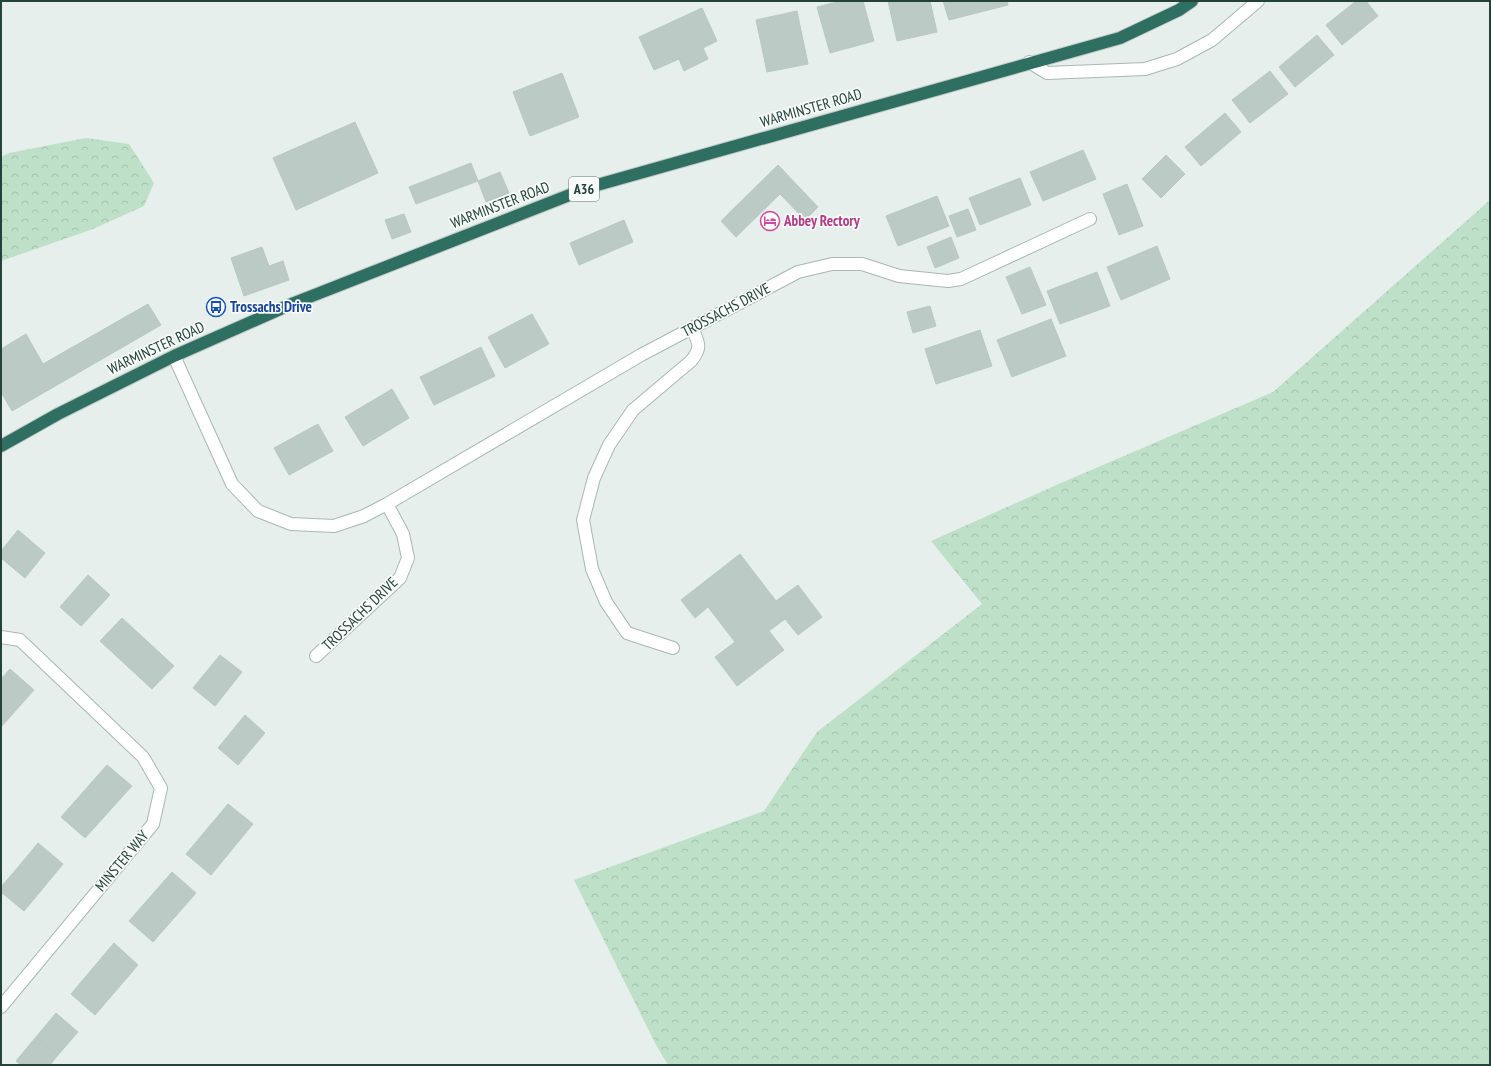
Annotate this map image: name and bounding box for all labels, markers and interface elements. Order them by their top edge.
street label: WARMINSTER ROAD [758,84,864,131]
street label: WARMINSTER ROAD [448,177,552,232]
road number: A36 [569,177,599,201]
hotel icon: Abbey Rectory [759,210,781,232]
place label: Abbey Rectory [783,211,861,230]
street label: TROSSACHS DRIVE [678,278,773,341]
bus stop icon: Trossachs Drive [205,296,227,318]
place label: Trossachs Drive [230,297,312,316]
street label: WARMINSTER ROAD [104,317,207,378]
street label: TROSSACHS DRIVE [318,573,401,654]
street label: MINSTER WAY [91,826,153,895]

